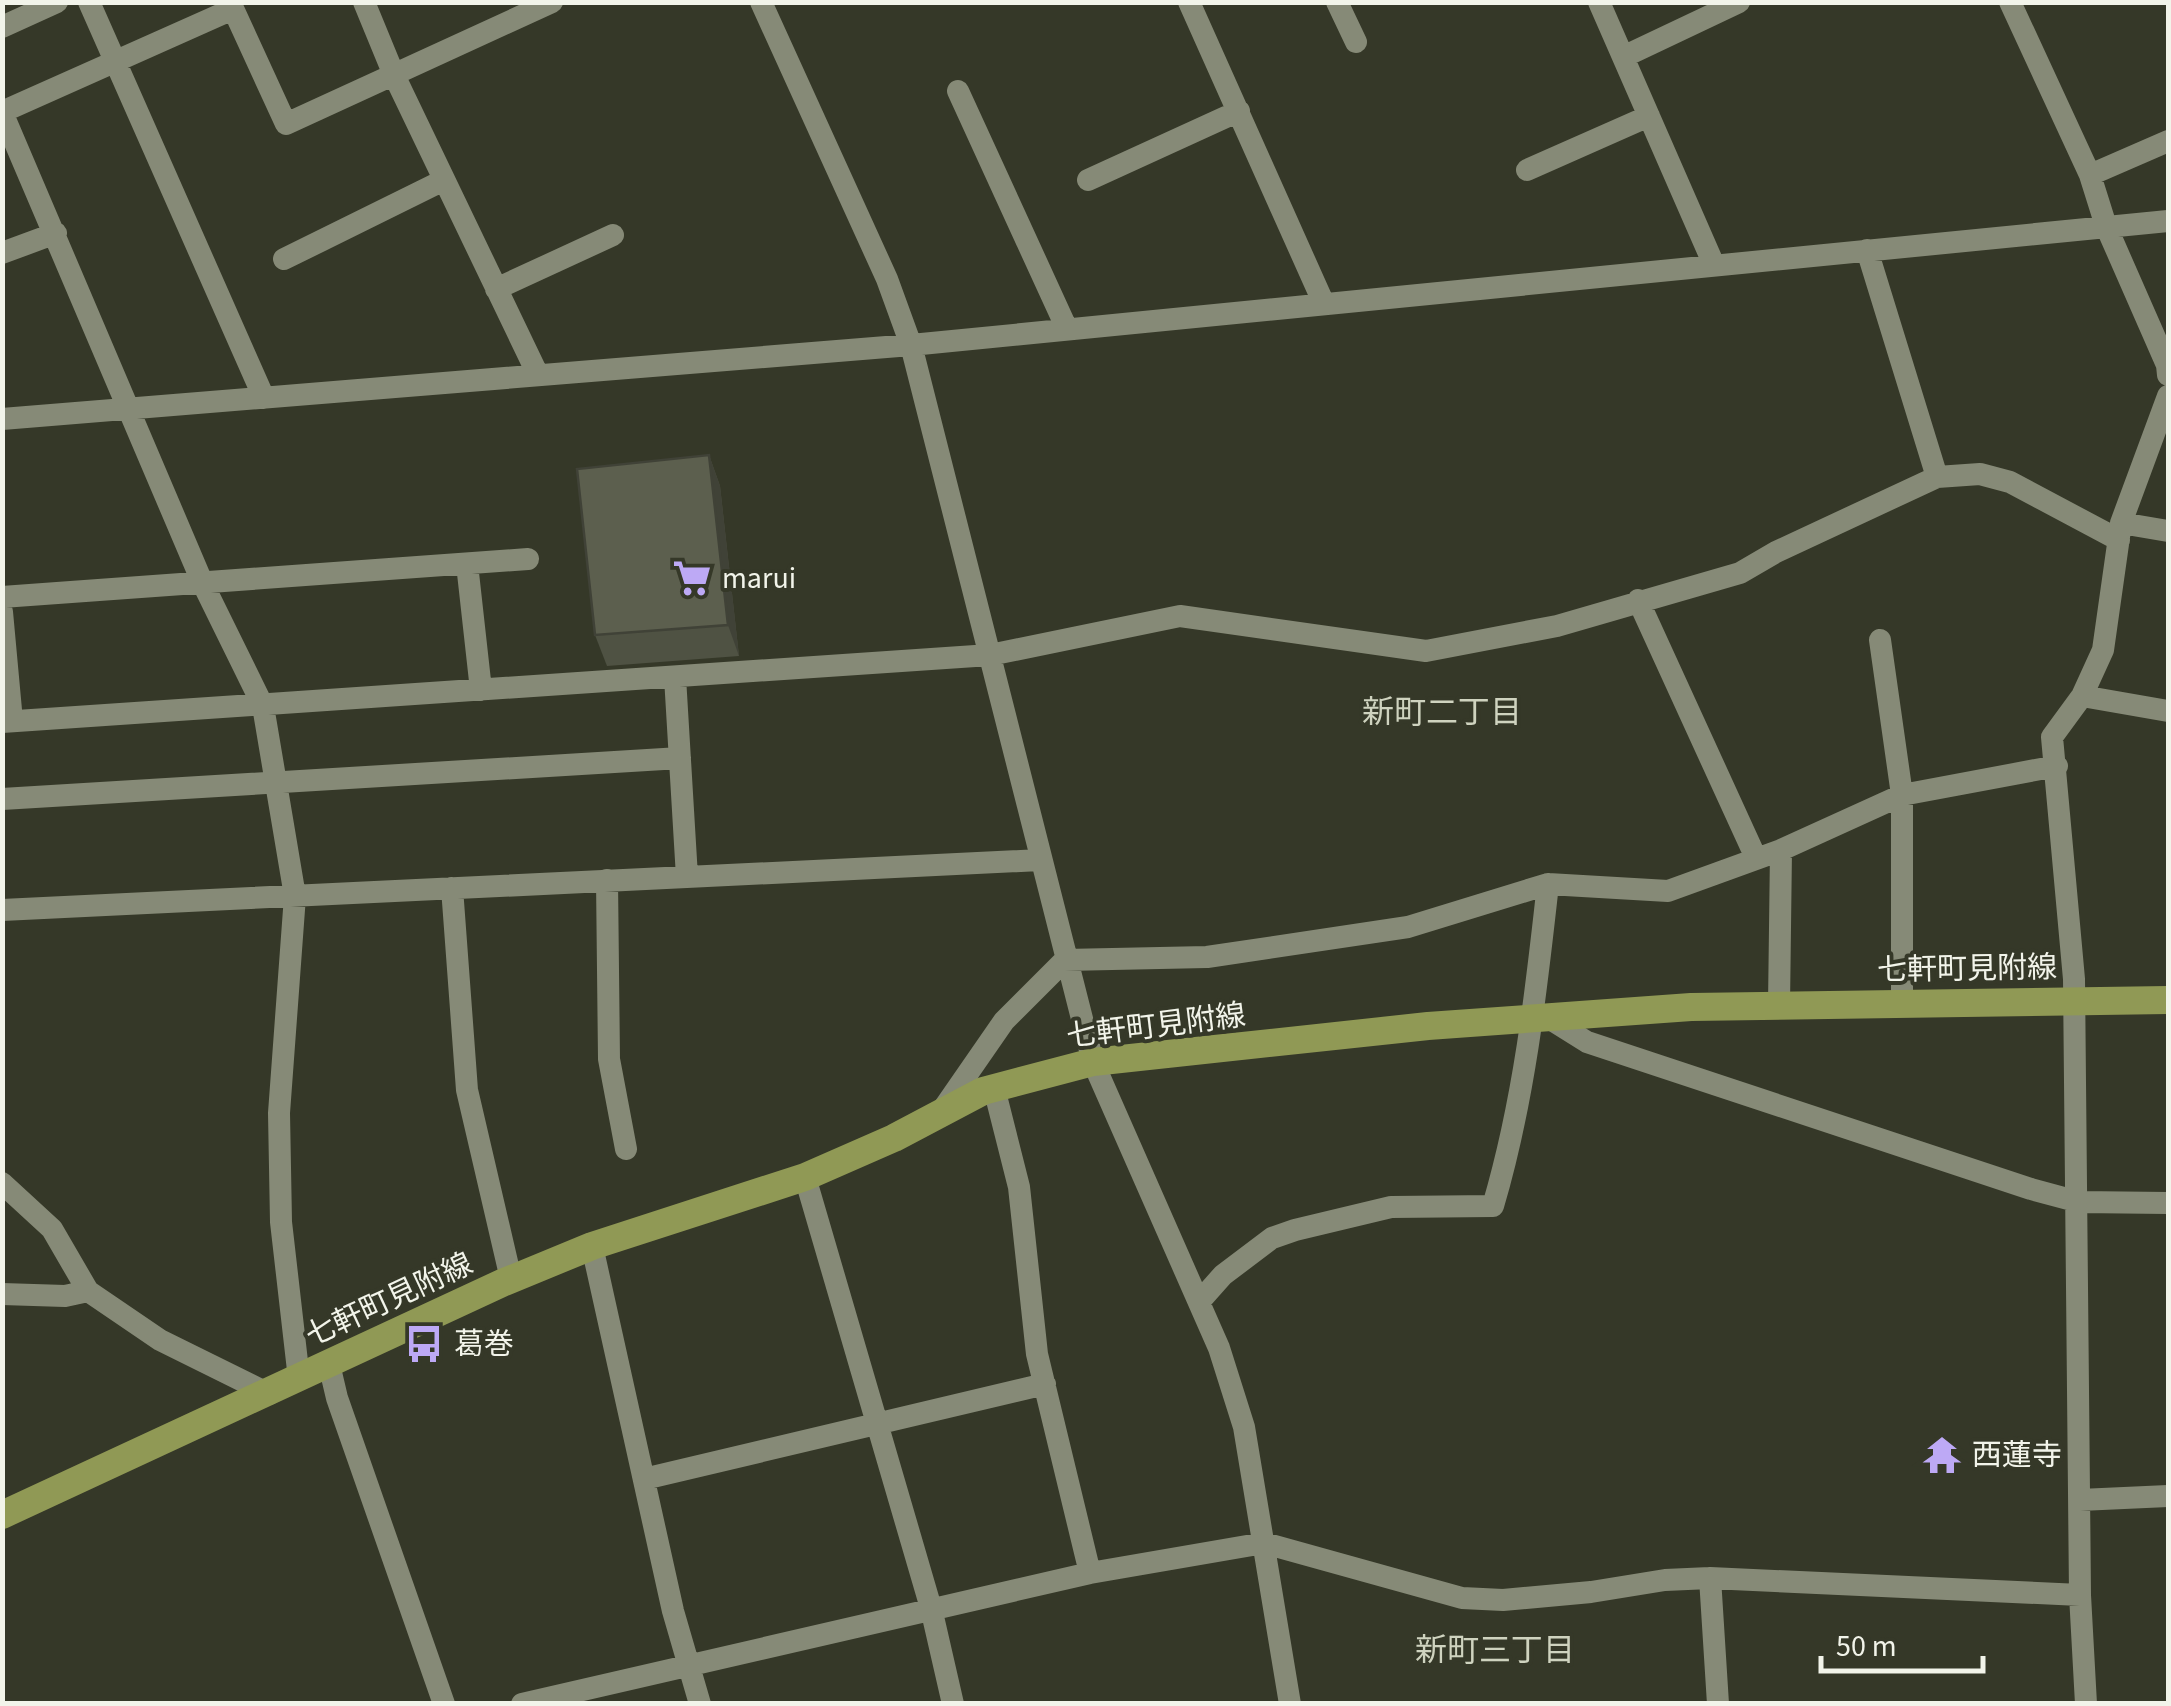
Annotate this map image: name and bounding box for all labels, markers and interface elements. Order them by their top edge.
supermarket icon: marui [671,557,713,599]
place label: marui [722,557,796,600]
district label: 新町二丁目 [1362,690,1522,736]
street label: 七軒町見附線 [1877,946,2057,992]
street label: 七軒町見附線 [1064,994,1248,1058]
street label: 七軒町見附線 [298,1242,480,1358]
bus stop icon: 葛巻 [403,1323,445,1365]
place label: 葛巻 [454,1323,514,1366]
temple icon: 西蓮寺 [1921,1434,1963,1476]
place label: 西蓮寺 [1972,1434,2062,1477]
scale bar [1821,1611,1984,1673]
text: 50 m [1836,1625,1897,1668]
district label: 新町三丁目 [1415,1628,1575,1674]

